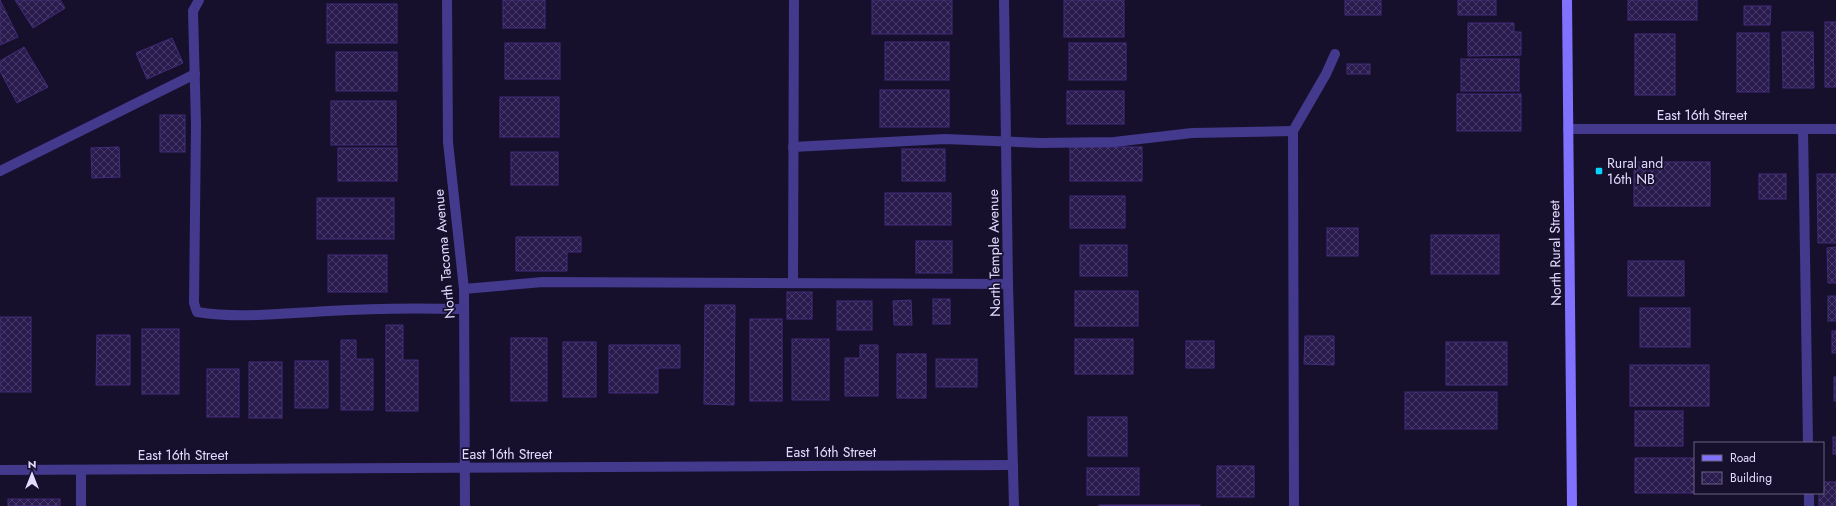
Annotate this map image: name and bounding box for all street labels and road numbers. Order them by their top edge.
street label: East 16th Street [1657,105,1748,125]
street label: North Tacoma Avenue [428,188,460,320]
street label: North Temple Avenue [983,189,1005,317]
street label: North Rural Street [1544,199,1566,306]
street label: East 16th Street [786,442,877,462]
street label: East 16th Street [462,444,553,464]
street label: East 16th Street [138,445,229,465]

